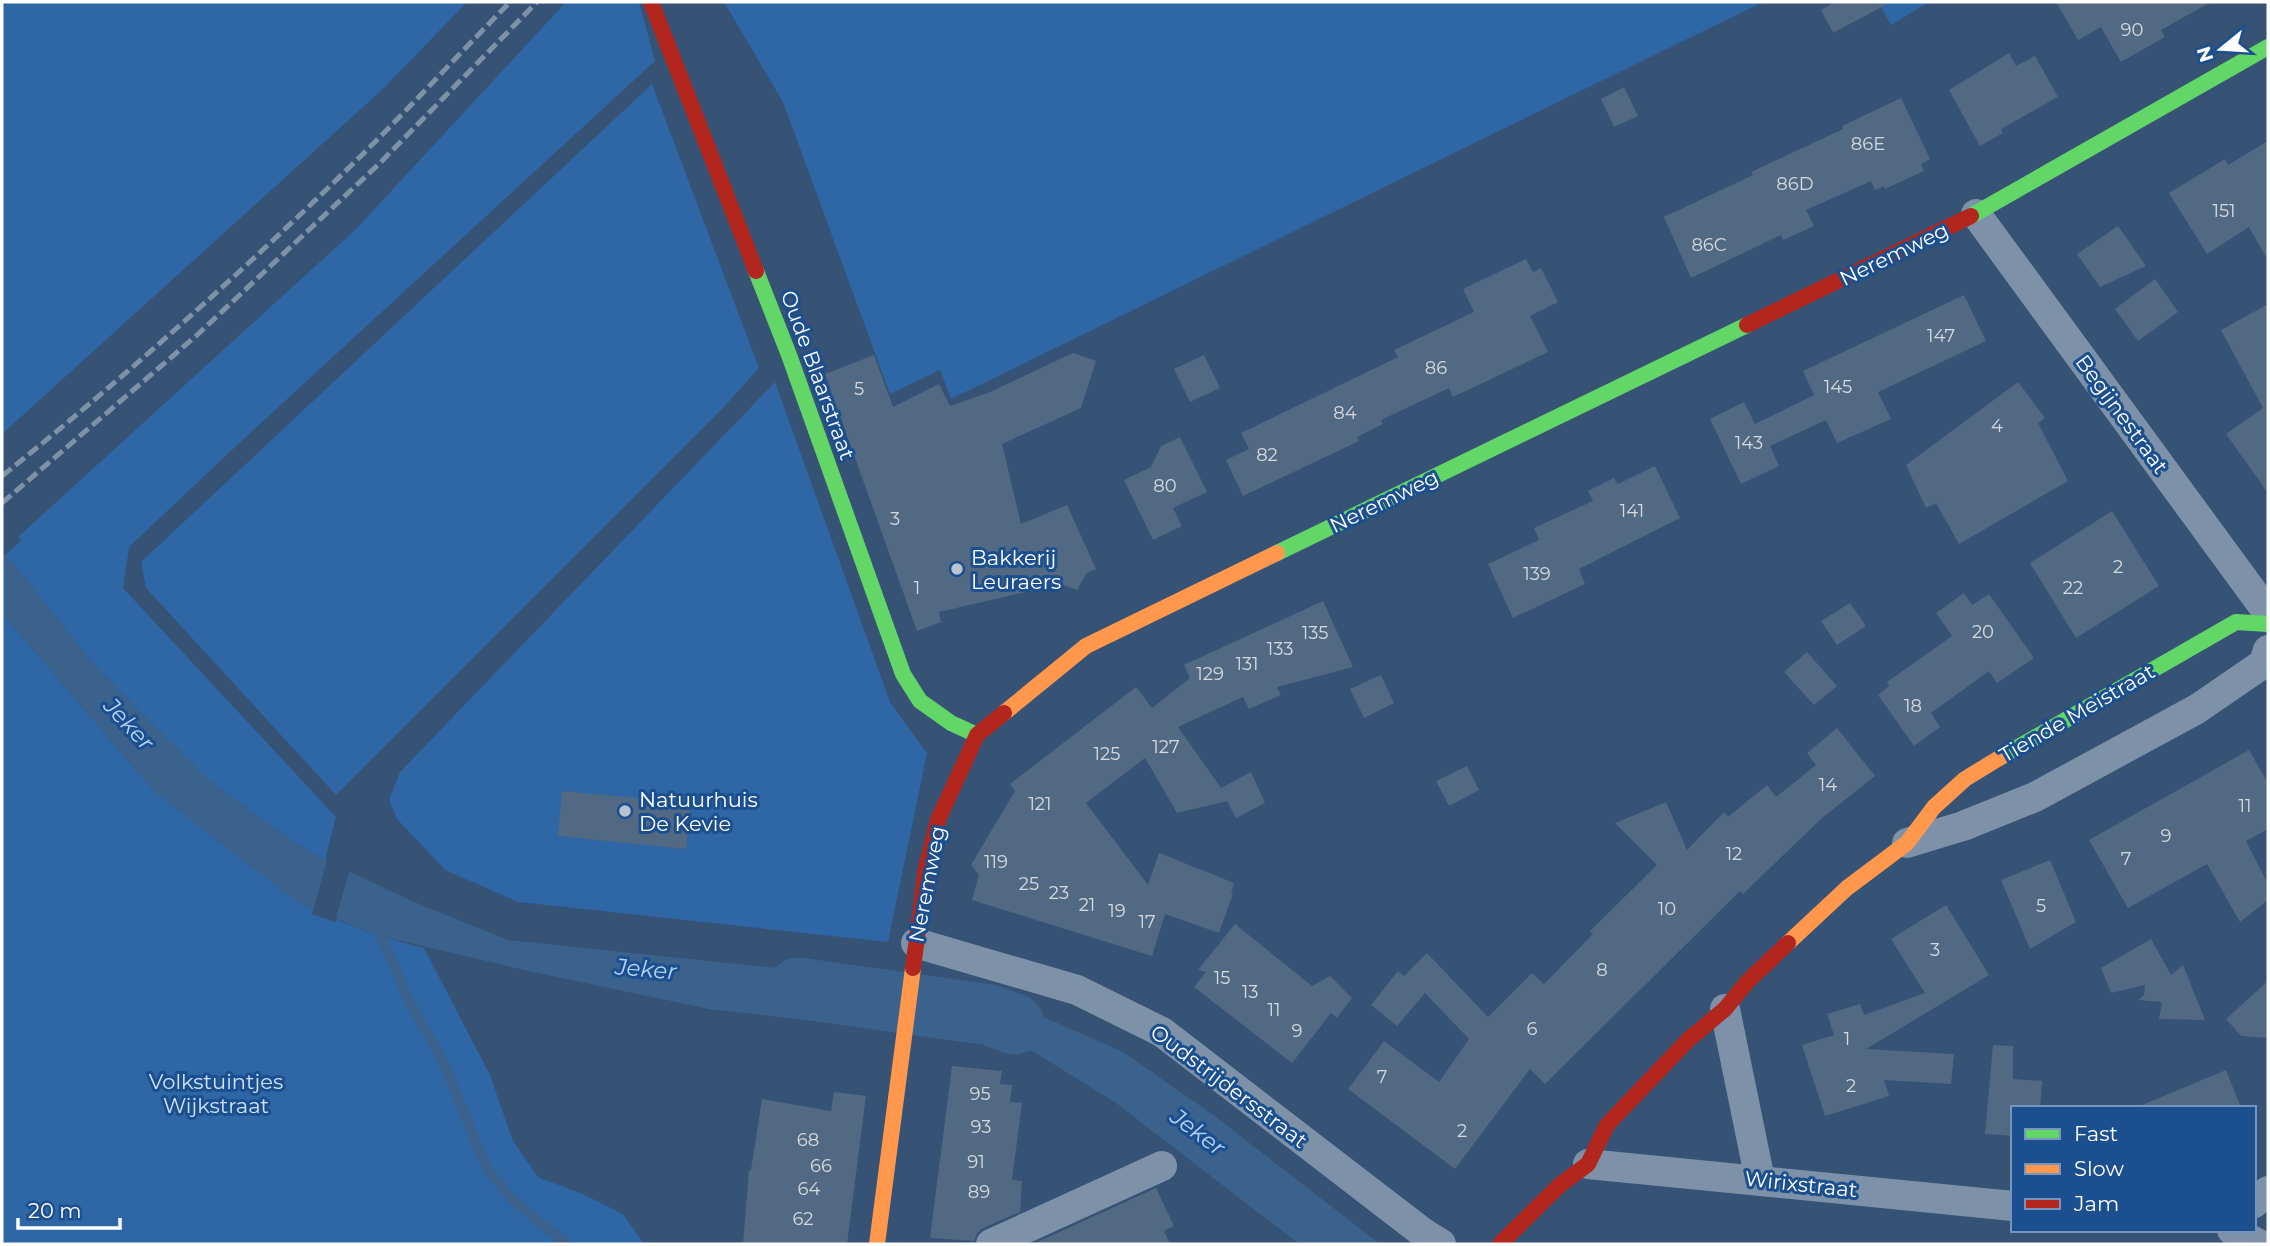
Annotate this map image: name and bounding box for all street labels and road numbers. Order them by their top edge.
street label: Neremweg [1836,217,1952,291]
street label: Oude Blaarstraat [776,287,860,463]
street label: Begijnestraat [2070,350,2174,478]
street label: Neremweg [1326,464,1442,538]
street label: Tiende Meistraat [1995,658,2159,768]
street label: Neremweg [903,824,951,944]
street label: Oudstrijdersstraat [1146,1019,1312,1153]
street label: Wirixstraat [1743,1166,1859,1202]

